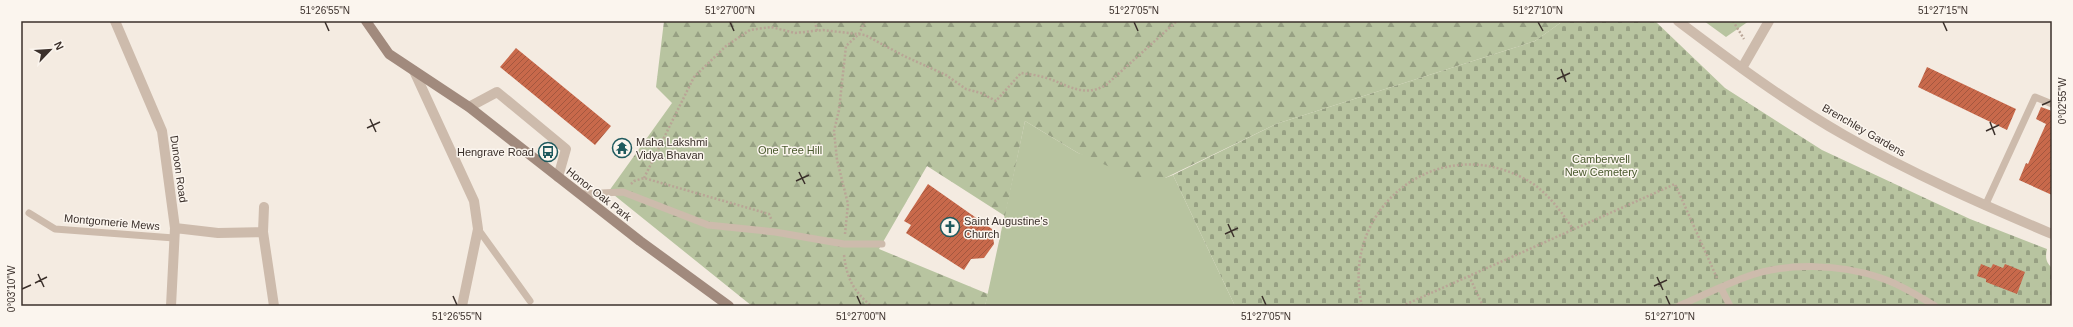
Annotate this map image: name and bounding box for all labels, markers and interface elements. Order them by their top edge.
text: 51°26'55"N [300,5,350,16]
text: 51°27'00"N [705,5,755,16]
text: 51°27'05"N [1109,5,1159,16]
text: 51°27'10"N [1513,5,1563,16]
text: 51°27'15"N [1918,5,1968,16]
north arrow [30,30,70,70]
text: N [52,40,66,52]
text: 0°02'55"W [2057,77,2068,124]
street label: Brenchley Gardens [1820,101,1908,159]
street label: Dunoon Road [168,135,190,203]
place label: Maha Lakshmi Vidya Bhavan [636,136,708,161]
temple icon: Maha Lakshmi Vidya Bhavan [611,137,633,159]
bus stop icon: Hengrave Road [537,141,559,163]
park label: One Tree Hill [758,144,822,156]
place label: Hengrave Road [457,146,534,158]
park label: Camberwell New Cemetery [1565,153,1638,178]
street label: Honor Oak Park [564,165,634,223]
street label: Montgomerie Mews [64,212,161,232]
place label: Saint Augustine's Church [964,215,1049,240]
church icon: Saint Augustine's Church [939,216,961,238]
text: 0°03'10"W [6,265,17,312]
text: 51°26'55"N [432,311,482,322]
text: 51°27'00"N [836,311,886,322]
text: 51°27'05"N [1241,311,1291,322]
text: 51°27'10"N [1645,311,1695,322]

